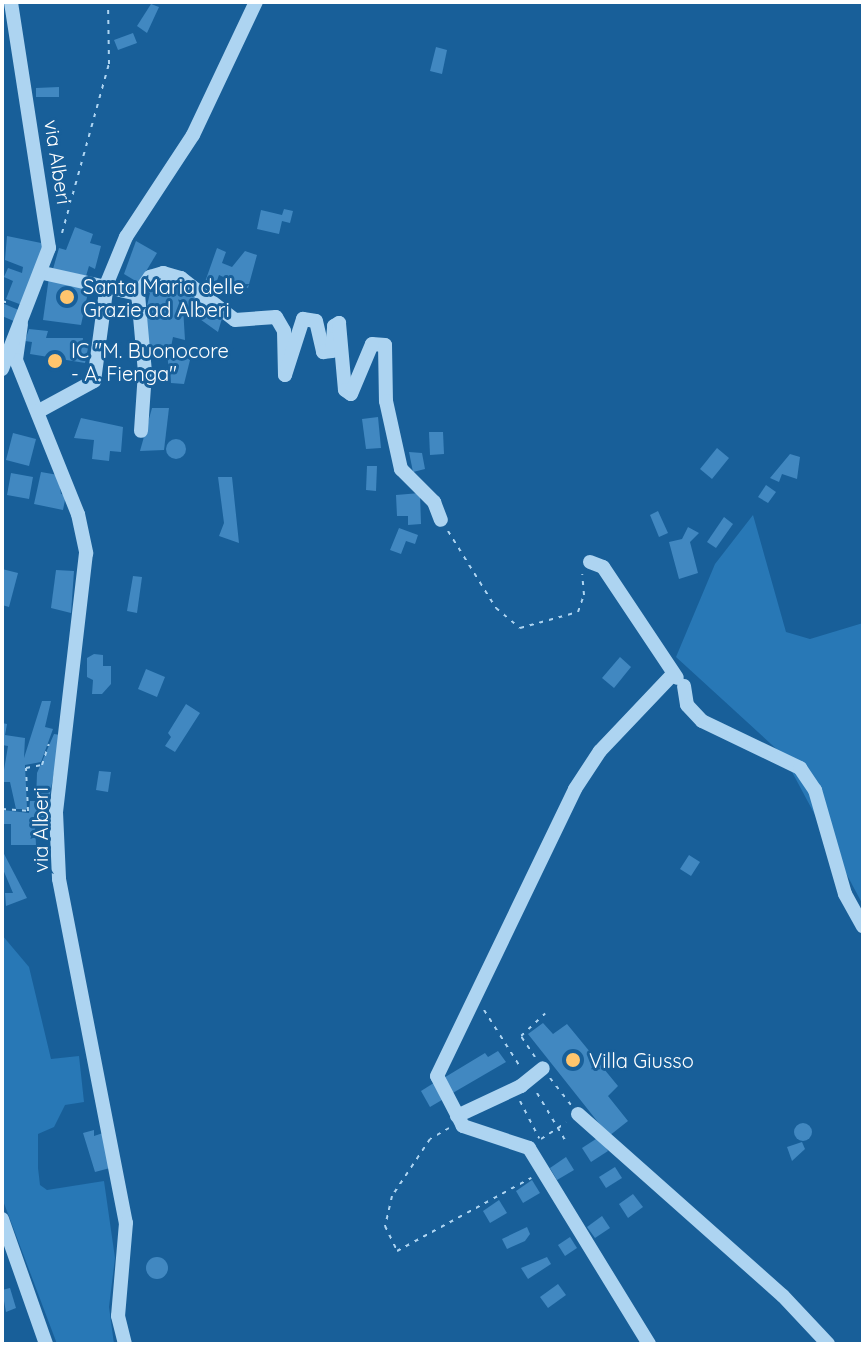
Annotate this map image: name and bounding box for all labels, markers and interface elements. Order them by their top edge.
street label: via Alberi [39,118,77,206]
place label: Santa Maria delle Grazie ad Alberi [83,274,244,321]
marker: Santa Maria delle Grazie ad Alberi [58,288,76,306]
place label: IC "M. Buonocore - A. Fienga" [71,338,229,385]
marker: IC "M. Buonocore - A. Fienga" [46,352,64,370]
street label: via Alberi [28,787,52,873]
place label: Villa Giusso [589,1048,694,1072]
marker: Villa Giusso [564,1051,582,1069]

